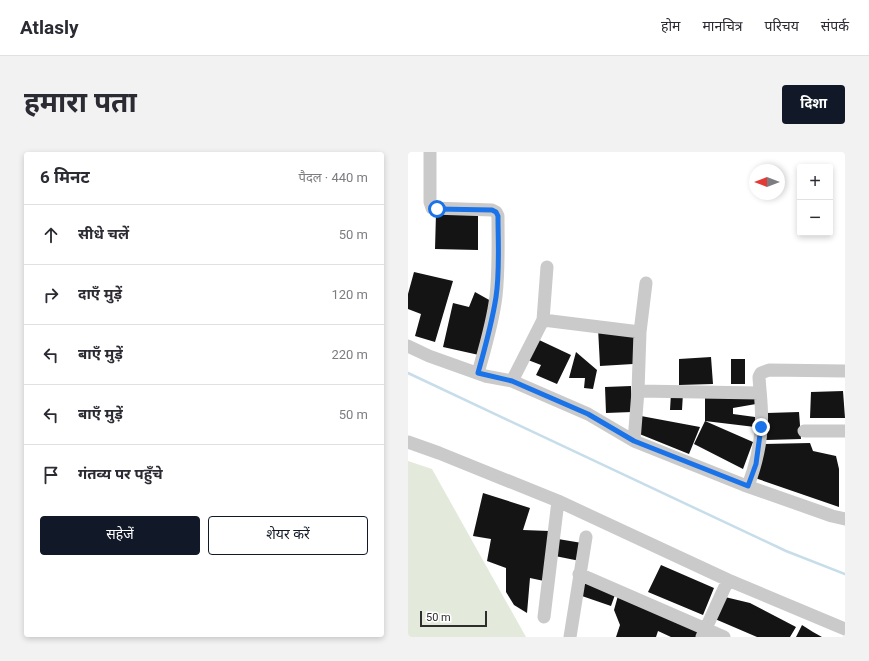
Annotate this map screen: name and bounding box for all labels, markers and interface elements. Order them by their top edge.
text: Atlasly [20,16,79,39]
text: होम [661,18,680,34]
text: मानचित्र [702,18,743,34]
text: परिचय [765,18,799,34]
text: संपर्क [821,18,849,34]
button: दिशा [782,85,845,124]
text: हमारा पता [24,86,137,119]
north arrow [749,164,785,200]
map controls [797,164,833,236]
button: + [797,164,833,200]
text: 6 मिनट [40,167,90,187]
text: पैदल · 440 m [299,170,368,185]
route start [428,200,446,218]
button: − [797,200,833,236]
icon: ahead [40,224,62,246]
text: सीधे चलें [78,225,129,243]
text: 50 m [339,227,368,242]
icon: right [40,284,62,306]
text: दाएँ मुड़ें [78,285,122,303]
text: 120 m [331,287,368,302]
icon: left [40,344,62,366]
text: बाएँ मुड़ें [78,345,123,363]
text: 220 m [331,347,368,362]
icon: left [40,404,62,426]
text: बाएँ मुड़ें [78,405,123,423]
text: 50 m [339,407,368,422]
route end [752,418,770,436]
icon: arrive [40,464,62,486]
text: गंतव्य पर पहुँचे [78,465,163,483]
button: सहेजें [40,516,200,555]
button: शेयर करें [208,516,368,555]
scale bar [420,609,487,628]
text: 50 m [426,611,451,624]

